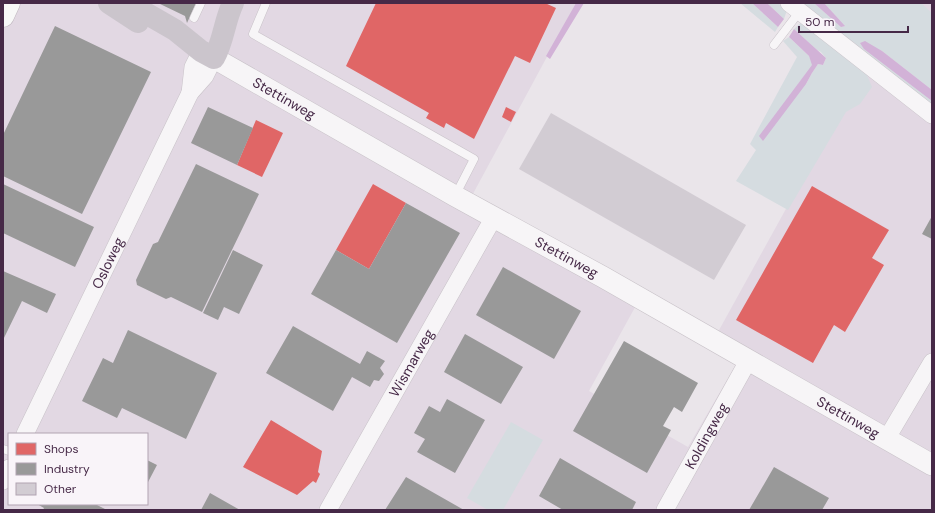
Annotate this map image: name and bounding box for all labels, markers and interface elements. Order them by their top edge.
scale bar [799,8,908,34]
text: 50 m [805,14,834,30]
street label: Stettinweg [250,73,319,123]
street label: Stettinweg [532,232,602,282]
street label: Osloweg [88,234,128,292]
street label: Wismarweg [385,326,438,400]
street label: Stettinweg [814,392,883,442]
street label: Koldingweg [681,399,732,472]
legend [8,433,148,505]
text: Shops [44,441,79,457]
text: Industry [44,461,90,477]
text: Other [44,481,77,497]

